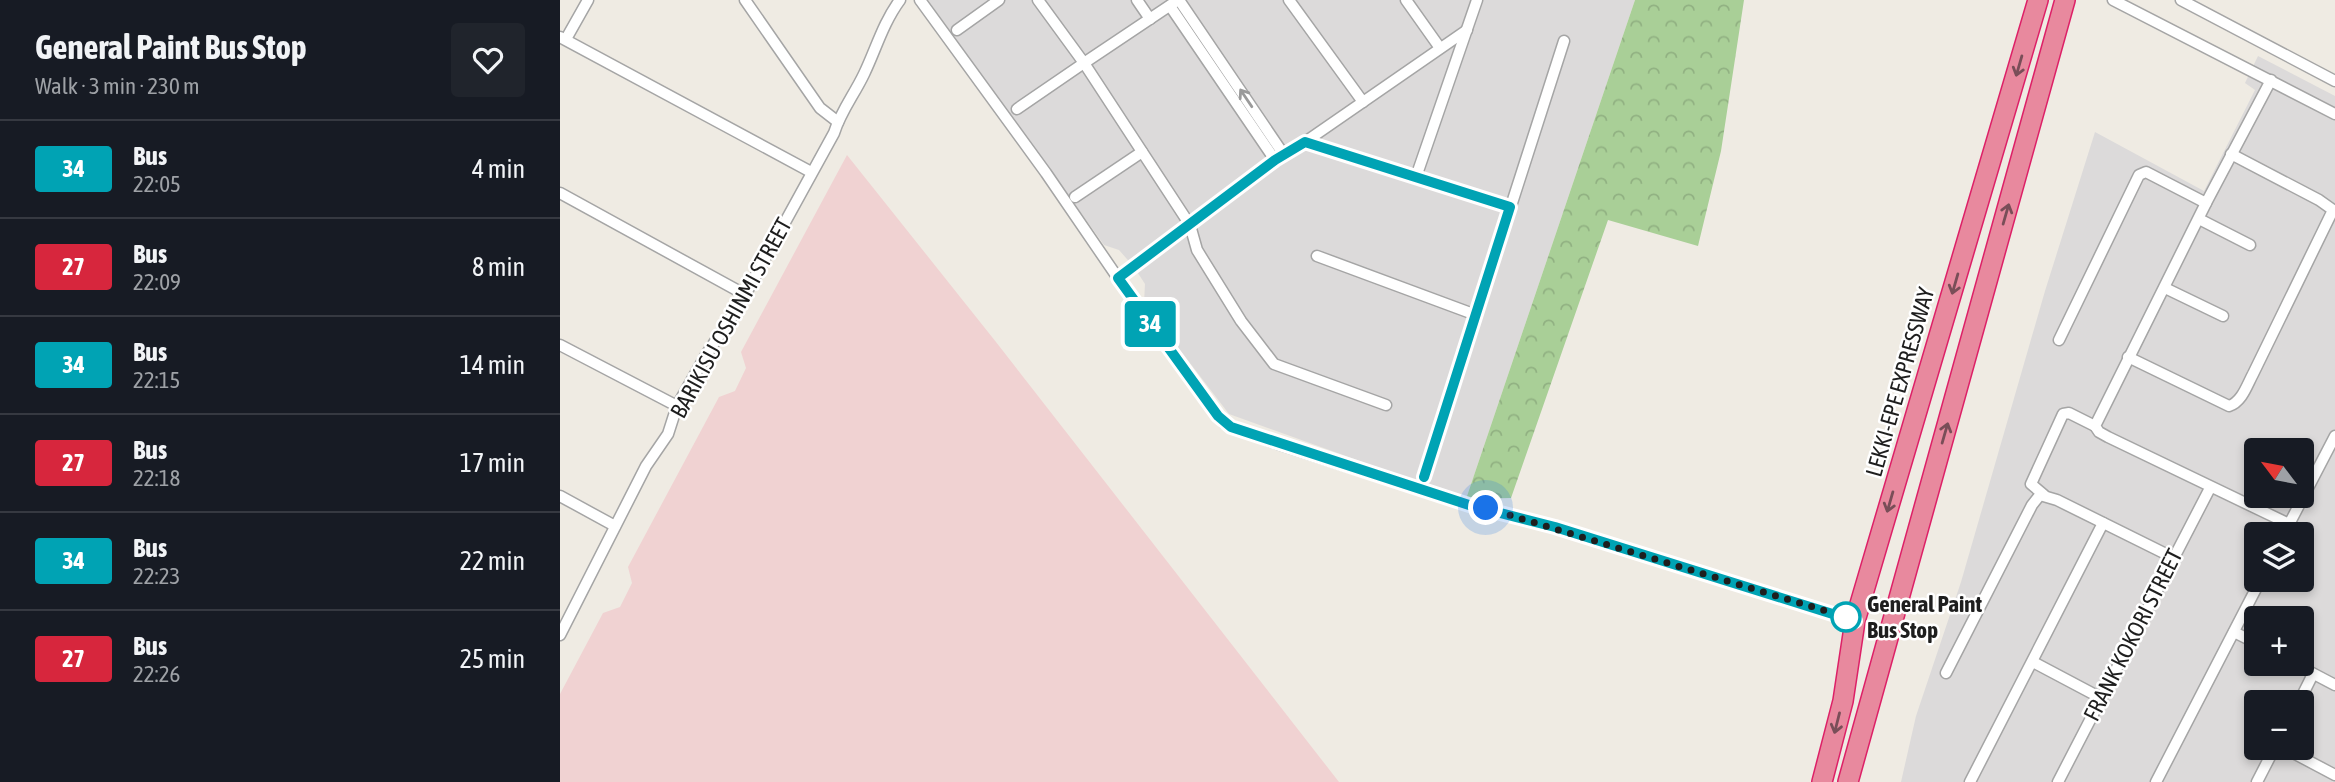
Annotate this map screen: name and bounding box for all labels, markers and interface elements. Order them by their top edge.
button: heart [451,23,525,97]
text: General Paint Bus Stop [35,28,307,66]
one-way arrow [2012,54,2025,76]
text: Walk · 3 min · 230 m [35,73,199,99]
one-way arrow [1238,89,1252,109]
text: Bus [133,141,167,171]
text: 4 min [472,154,525,184]
text: 34 [62,155,85,182]
text: 22:05 [133,171,181,197]
one-way arrow [2000,203,2013,225]
street label: BARIKISU OSHINMI STREET [665,214,797,422]
text: Bus [133,239,167,269]
text: 8 min [472,252,525,282]
text: 27 [62,253,85,280]
text: 22:09 [133,269,181,295]
one-way arrow [1947,272,1960,294]
street label: LEKKI-EPE EXPRESSWAY [1861,284,1940,480]
line badge: 34 [1118,301,1182,347]
text: 34 [1139,310,1161,337]
text: Bus [133,337,167,367]
text: 14 min [460,350,525,380]
text: 34 [62,351,85,378]
text: 22:15 [133,367,180,393]
one-way arrow [1939,422,1952,444]
text: Bus [133,435,167,465]
north arrow [2244,438,2314,508]
map controls [2244,438,2314,760]
text: 17 min [460,448,525,478]
text: 27 [62,449,85,476]
text: 22:18 [133,465,180,491]
your location [1468,490,1503,525]
one-way arrow [1883,491,1896,513]
button: layers [2244,522,2314,592]
text: Bus [133,533,167,563]
street label: FRANK KOKORI STREET [2078,545,2188,725]
text: 22 min [460,546,525,576]
text: 34 [62,547,85,574]
text: 22:23 [133,563,180,589]
place label: General Paint Bus Stop [1867,591,1982,643]
marker: General Paint Bus Stop [1831,602,1861,632]
button: + [2244,606,2314,676]
text: Bus [133,631,167,661]
text: 25 min [460,644,525,674]
text: 27 [62,645,85,672]
text: 22:26 [133,661,180,687]
button: − [2244,690,2314,760]
one-way arrow [1830,711,1843,734]

